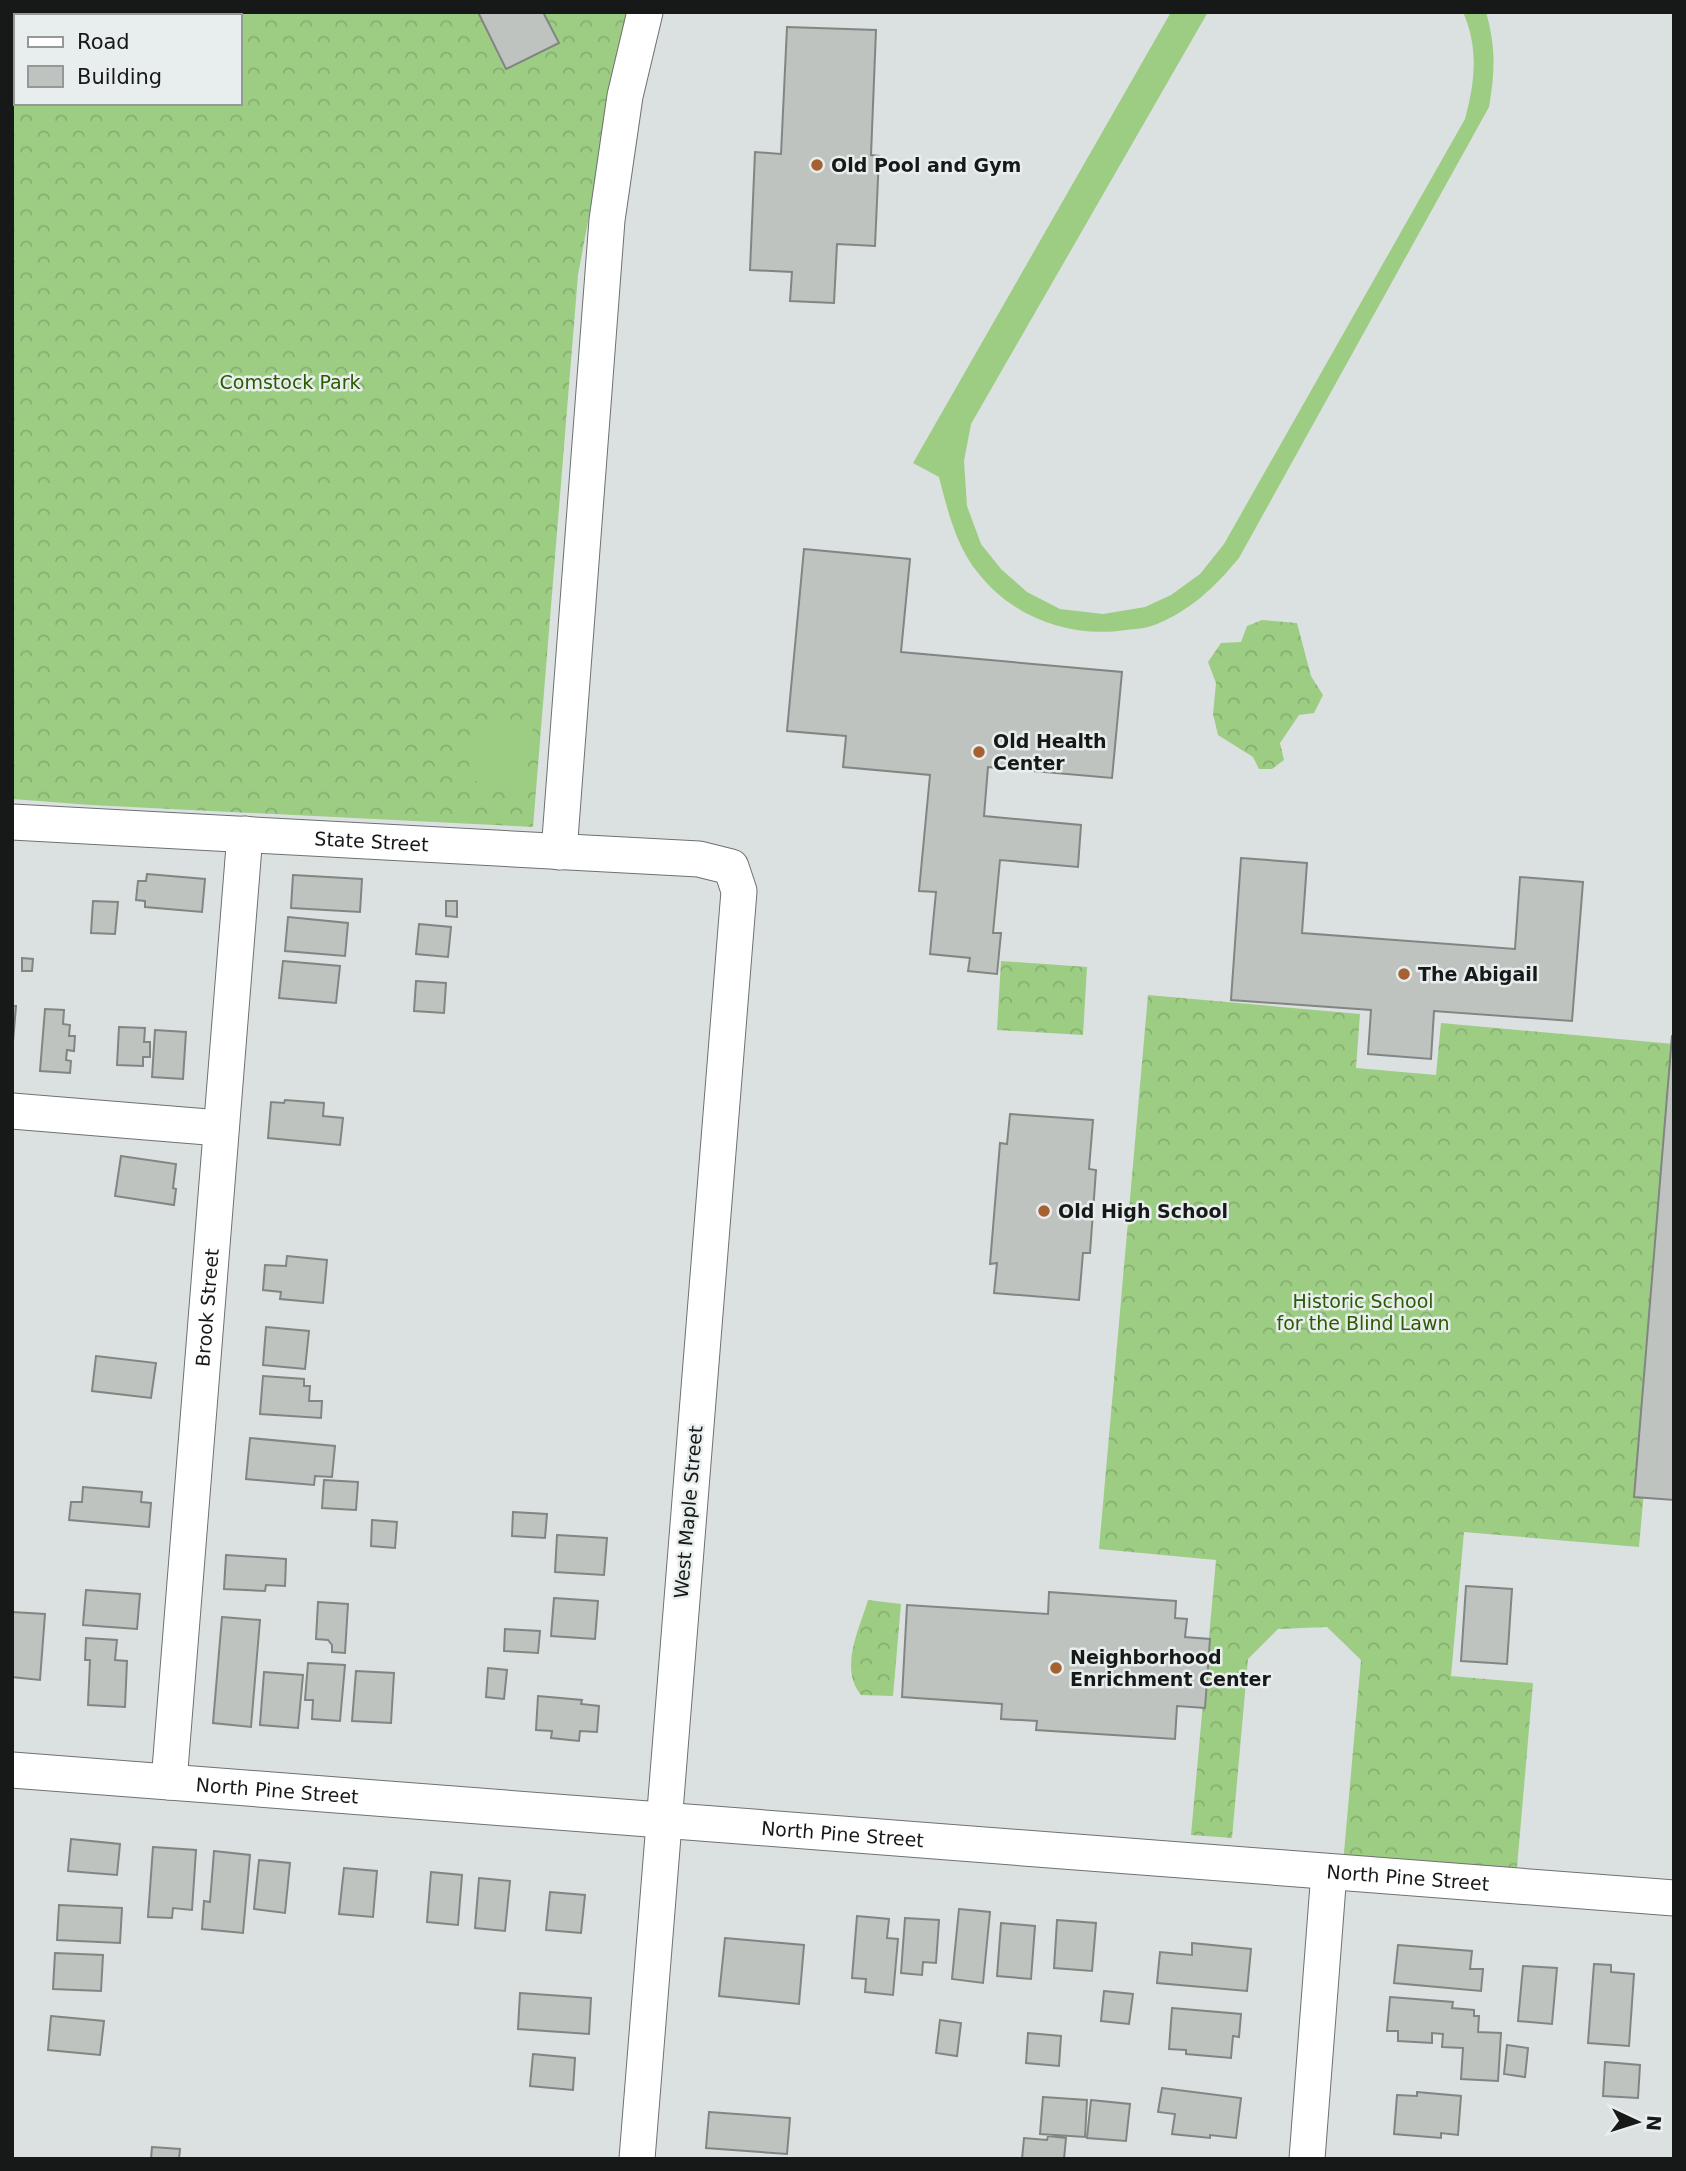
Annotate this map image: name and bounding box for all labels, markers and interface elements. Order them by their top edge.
legend [14,14,242,105]
text: Road [77,30,130,54]
text: Building [77,65,162,89]
place label: Old Pool and Gym [831,154,1021,176]
marker: Old Pool and Gym [809,157,825,173]
park label: Comstock Park [220,371,360,393]
place label: Old Health Center [993,730,1107,774]
marker: Old Health Center [971,744,987,760]
street label: State Street [314,827,429,855]
place label: The Abigail [1418,963,1538,985]
marker: The Abigail [1396,966,1412,982]
place label: Old High School [1058,1200,1228,1222]
marker: Old High School [1036,1203,1052,1219]
street label: Brook Street [191,1248,223,1367]
park label: Historic School for the Blind Lawn [1277,1290,1449,1334]
street label: West Maple Street [669,1425,707,1599]
place label: Neighborhood Enrichment Center [1070,1646,1271,1690]
marker: Neighborhood Enrichment Center [1048,1660,1064,1676]
street label: North Pine Street [195,1773,359,1808]
street label: North Pine Street [760,1817,925,1851]
street label: North Pine Street [1326,1860,1490,1895]
north arrow [1602,2087,1672,2157]
text: N [1642,2114,1665,2132]

